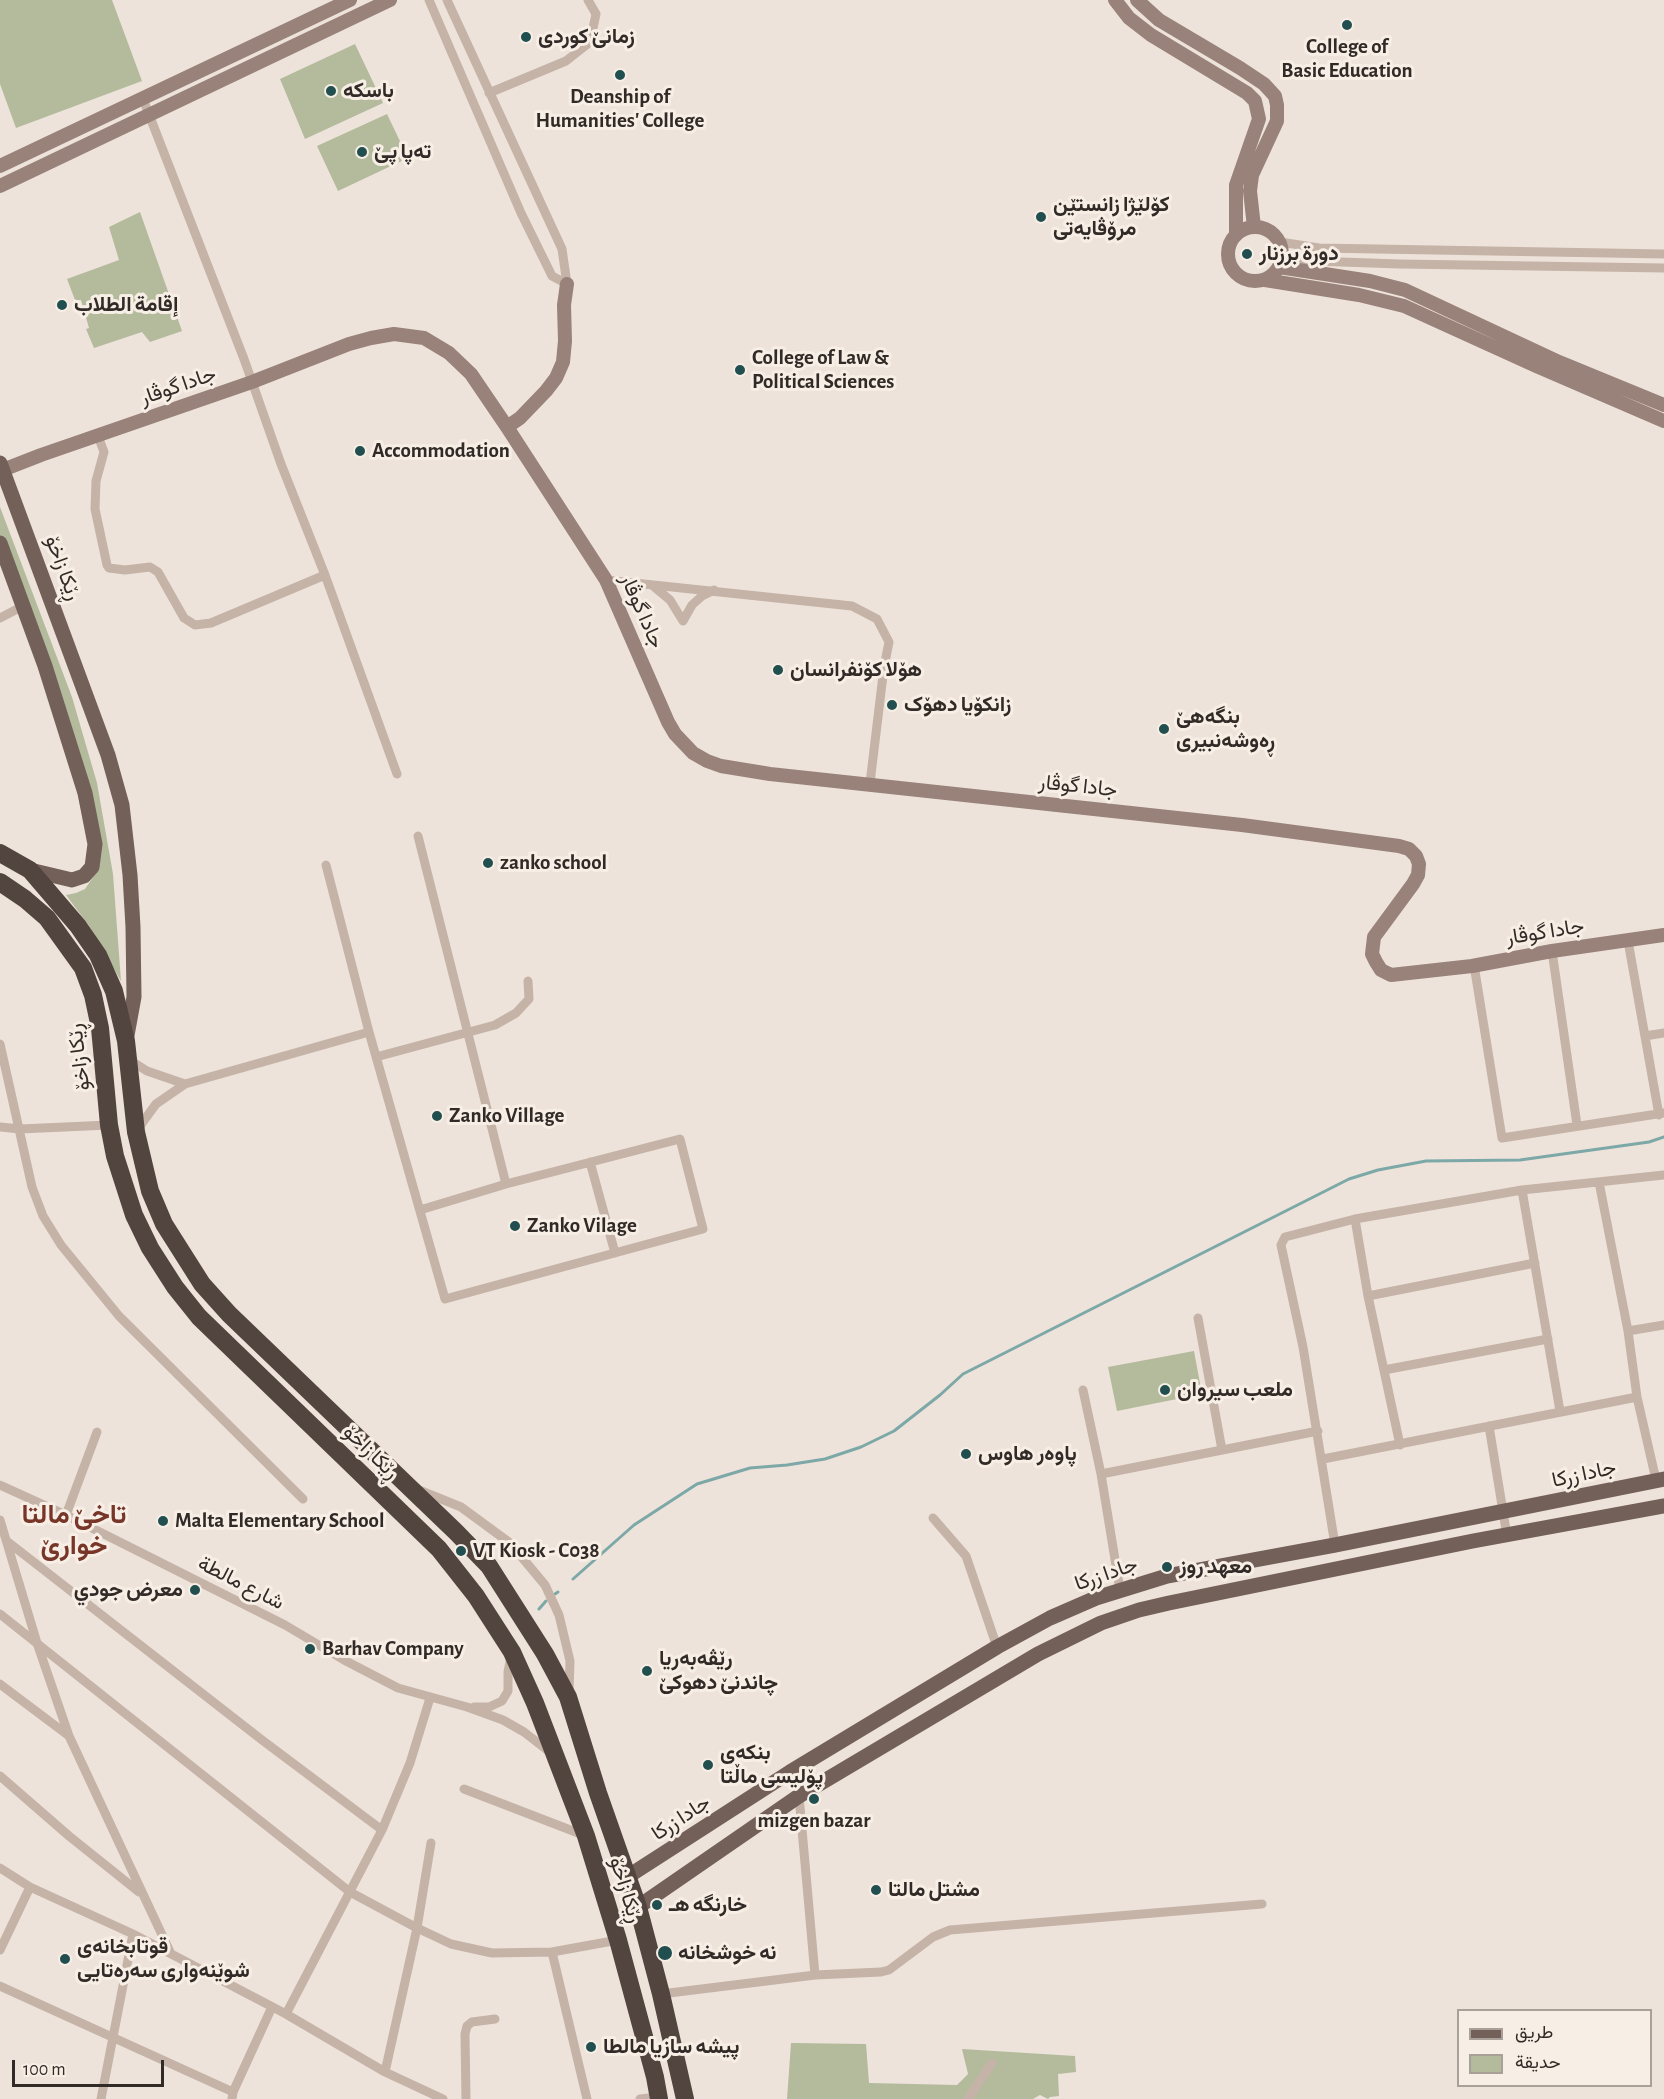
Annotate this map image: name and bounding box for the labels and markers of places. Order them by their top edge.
marker: College of Basic Education [1340,18,1354,32]
place label: زمانێ کوردی [538,24,635,50]
marker: زمانێ کوردی [519,30,533,44]
place label: College of Basic Education [1281,34,1413,84]
marker: Deanship of Humanities' College [613,68,627,82]
place label: باسکە [343,78,394,104]
marker: باسکە [324,84,338,98]
place label: Deanship of Humanities' College [536,84,704,134]
place label: تەپا پێ [374,139,431,165]
marker: تەپا پێ [355,145,369,159]
place label: كۆلێژا زانستێن مرۆڤایەتی [1053,192,1170,242]
marker: كۆلێژا زانستێن مرۆڤایەتی [1034,210,1048,224]
place label: دورة برزنار [1259,241,1339,267]
marker: دورة برزنار [1240,247,1254,261]
place label: إقامة الطلاب [74,292,178,318]
marker: إقامة الطلاب [55,298,69,312]
place label: College of Law & Political Sciences [752,345,894,395]
marker: College of Law & Political Sciences [733,363,747,377]
place label: Accommodation [372,438,510,464]
marker: Accommodation [353,444,367,458]
place label: هۆلا كۆنفرانسان [790,657,922,683]
marker: هۆلا كۆنفرانسان [771,663,785,677]
place label: زانکۆیا دهۆک [904,692,1011,718]
marker: زانکۆیا دهۆک [885,698,899,712]
place label: بنگه‌هێ ڕه‌وشه‌نبیرى [1176,704,1275,754]
marker: بنگه‌هێ ڕه‌وشه‌نبیرى [1157,722,1171,736]
place label: zanko school [500,850,607,876]
marker: zanko school [481,856,495,870]
place label: Zanko Village [449,1103,564,1129]
marker: Zanko Village [430,1109,444,1123]
place label: Zanko Vilage [527,1213,637,1239]
marker: Zanko Vilage [508,1219,522,1233]
place label: ملعب سيروان [1177,1377,1293,1403]
marker: ملعب سيروان [1158,1383,1172,1397]
place label: پاوەر هاوس [978,1441,1077,1467]
marker: پاوەر هاوس [959,1447,973,1461]
place label: Malta Elementary School [175,1508,384,1534]
marker: Malta Elementary School [156,1514,170,1528]
place label: VT Kiosk - C038 [473,1538,600,1564]
marker: VT Kiosk - C038 [454,1544,468,1558]
place label: معهد روز [1179,1554,1252,1580]
marker: معهد روز [1160,1560,1174,1574]
place label: معرض جودي [74,1577,183,1603]
marker: معرض جودي [188,1583,202,1597]
place label: Barhav Company [322,1636,464,1662]
marker: Barhav Company [303,1642,317,1656]
place label: رێڤەبەریا چاندنێ دهوکێ [659,1646,778,1696]
marker: رێڤەبەریا چاندنێ دهوکێ [640,1664,654,1678]
place label: بنکەی پۆلیسی ماڵتا [720,1740,823,1790]
marker: بنکەی پۆلیسی ماڵتا [701,1758,715,1772]
marker: mizgen bazar [807,1792,821,1806]
place label: mizgen bazar [757,1808,871,1834]
place label: مشتل مالتا [888,1877,980,1903]
marker: مشتل مالتا [869,1883,883,1897]
place label: خارنگه هـ [669,1892,747,1918]
marker: خارنگه هـ [650,1898,664,1912]
place label: قوتابخانەی شوێنەواری سەرەتایی [77,1934,250,1984]
place label: نه خوشخانه [678,1940,777,1966]
marker: نه خوشخانه [656,1944,674,1962]
marker: قوتابخانەی شوێنەواری سەرەتایی [58,1952,72,1966]
place label: پيشه سازيا مالطا [603,2034,739,2060]
marker: پيشه سازيا مالطا [584,2040,598,2054]

